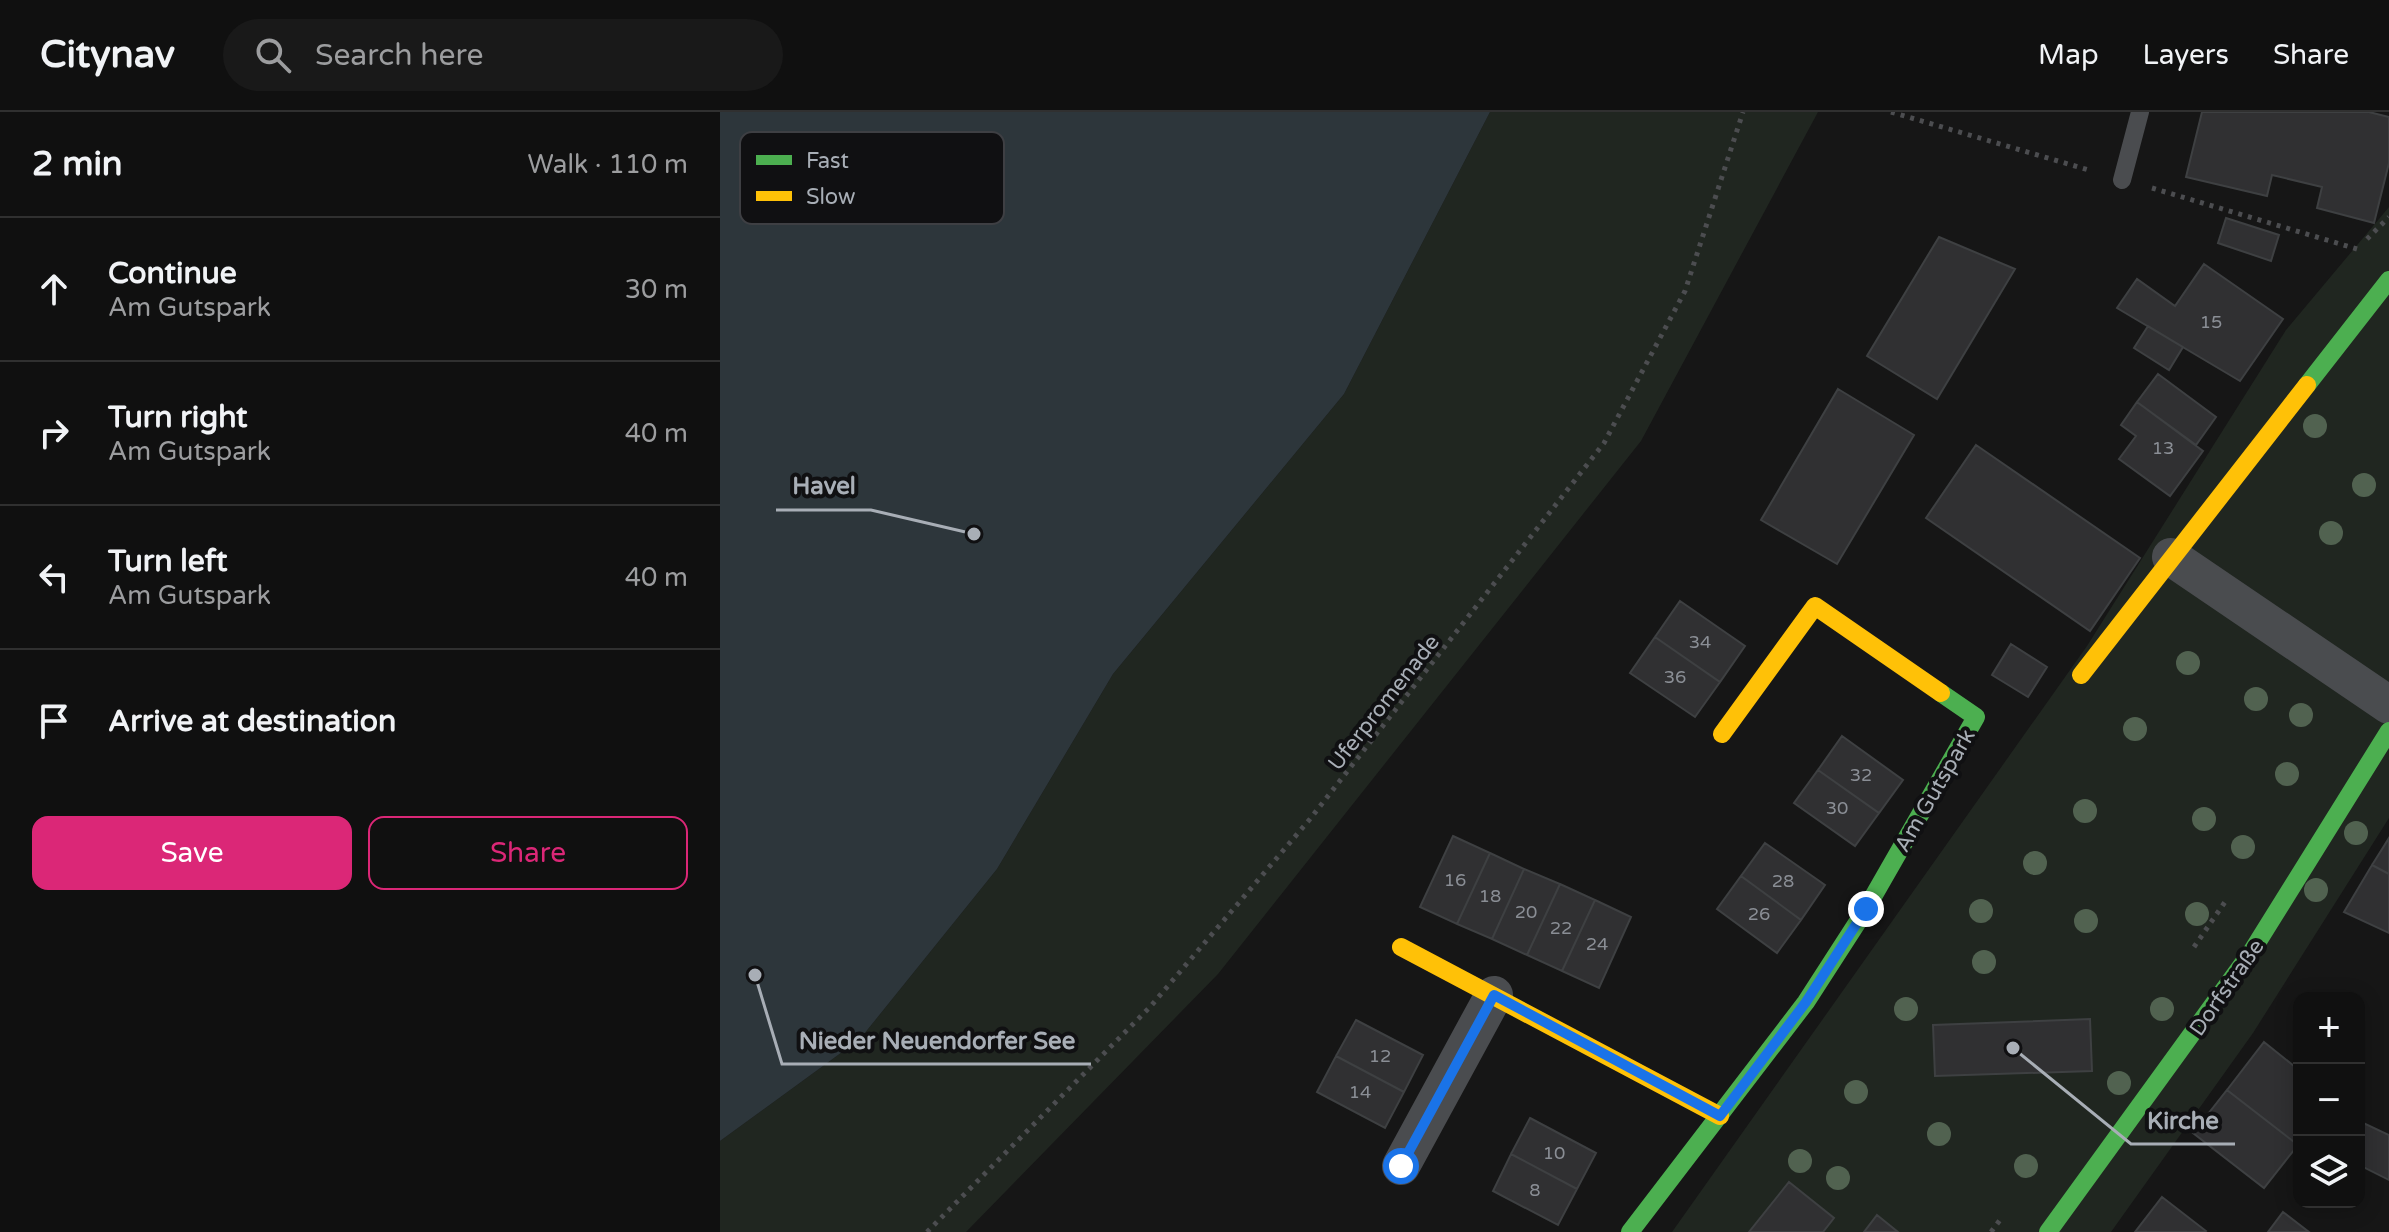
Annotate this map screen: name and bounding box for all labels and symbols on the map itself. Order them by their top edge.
legend [740,132,1004,224]
text: Fast [806,148,849,174]
text: Slow [806,184,856,210]
house number: 15 [2200,311,2222,333]
house number: 13 [2152,437,2174,459]
callout: Havel [776,462,871,510]
text: Havel [792,472,856,501]
street label: Uferpromenade [1323,630,1445,776]
house number: 34 [1689,631,1711,653]
house number: 36 [1664,666,1686,688]
street label: Am Gutspark [1889,724,1981,857]
house number: 32 [1850,764,1872,786]
house number: 30 [1826,797,1848,819]
house number: 16 [1444,869,1466,891]
house number: 28 [1772,870,1794,892]
house number: 18 [1479,885,1501,907]
route end [1848,891,1884,927]
house number: 20 [1515,901,1537,923]
house number: 26 [1748,903,1770,925]
house number: 22 [1550,917,1572,939]
house number: 24 [1586,933,1608,955]
street label: Dorfstraße [2184,934,2270,1041]
callout: Nieder Neuendorfer See [782,1016,1091,1064]
text: Nieder Neuendorfer See [799,1027,1076,1056]
house number: 12 [1369,1045,1391,1067]
house number: 14 [1349,1081,1371,1103]
callout: Kirche [2131,1096,2235,1144]
text: Kirche [2147,1107,2219,1136]
house number: 10 [1543,1142,1565,1164]
route start [1383,1148,1419,1184]
house number: 8 [1529,1179,1541,1201]

